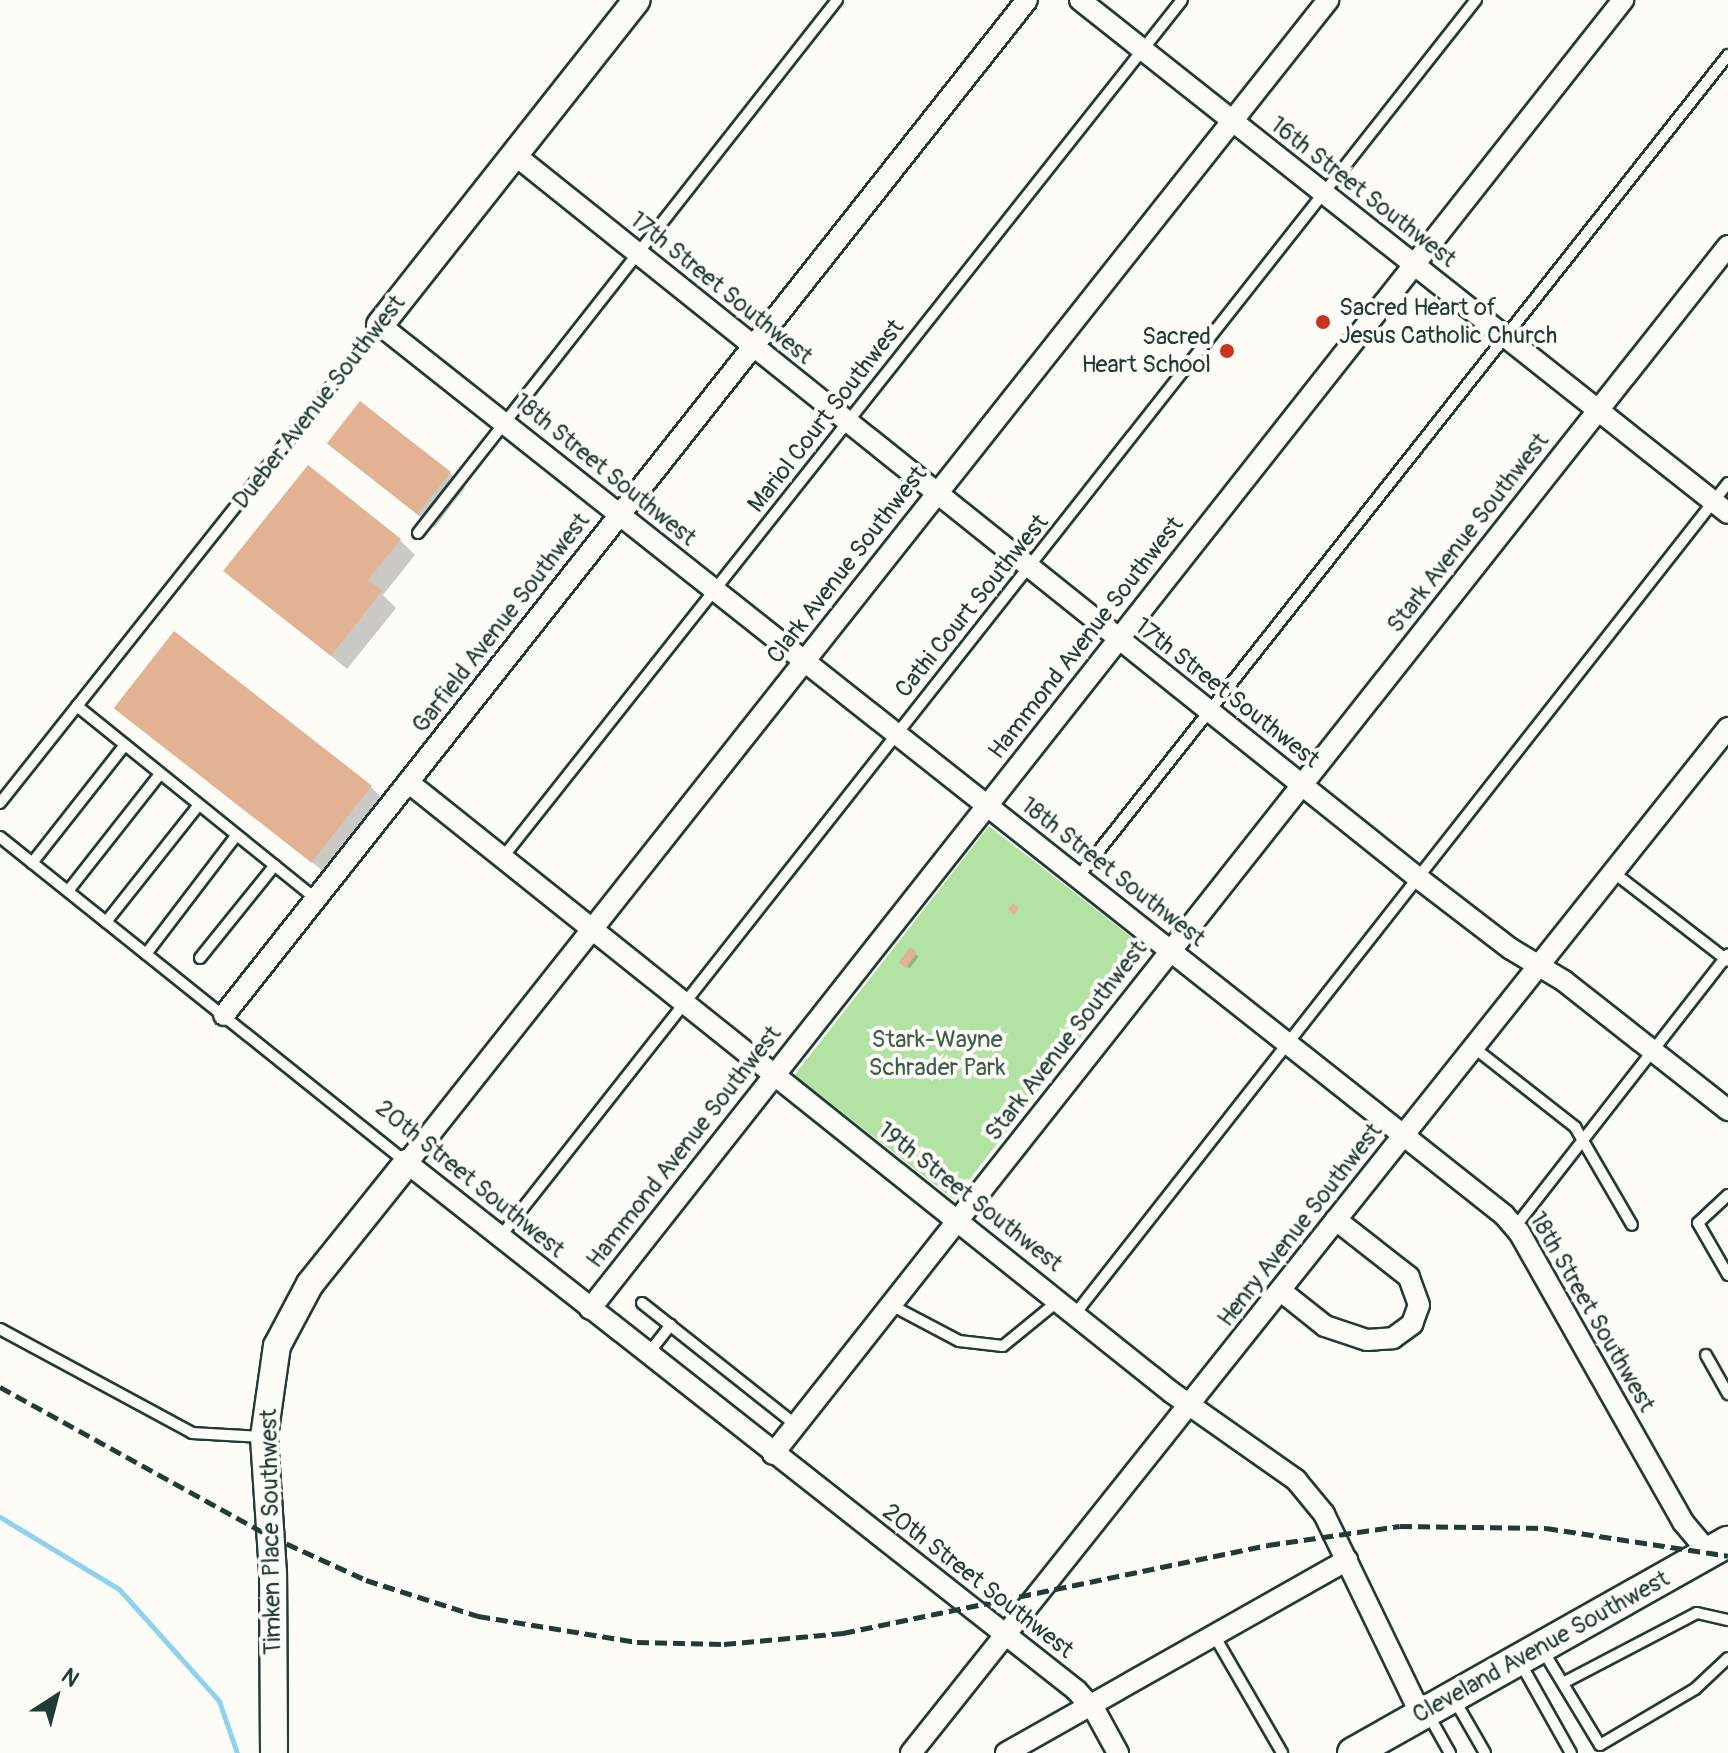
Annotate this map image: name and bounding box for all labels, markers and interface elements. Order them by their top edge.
street label: 16th Street Southwest [1264,110,1462,274]
street label: 17th Street Southwest [624,205,818,371]
street label: Dueber Avenue Southwest [227,289,411,515]
place label: Sacred Heart of Jesus Catholic Church [1339,294,1557,350]
marker: Sacred Heart of Jesus Catholic Church [1314,313,1332,331]
street label: Mariol Court Southwest [742,314,910,518]
place label: Sacred Heart School [1081,323,1211,379]
marker: Sacred Heart School [1218,342,1236,360]
street label: 18th Street Southwest [508,388,702,552]
street label: Stark Avenue Southwest [1381,427,1555,639]
street label: Clark Avenue Southwest [761,460,933,670]
street label: Garfield Avenue Southwest [406,507,596,739]
street label: Cathi Court Southwest [889,509,1055,703]
street label: Hammond Avenue Southwest [982,511,1190,765]
street label: 17th Street Southwest [1129,612,1325,774]
street label: 18th Street Southwest [1015,791,1211,953]
street label: Stark Avenue Southwest [979,935,1153,1147]
street label: Hammond Avenue Southwest [580,1020,788,1274]
park label: Stark-Wayne Schrader Park [869,1026,1005,1082]
street label: 20th Street Southwest [370,1094,570,1264]
street label: 19th Street Southwest [872,1116,1068,1278]
street label: Henry Avenue Southwest [1212,1117,1388,1333]
street label: 18th Street Southwest [1523,1207,1661,1417]
street label: Timken Place Southwest [254,1409,288,1655]
street label: 20th Street Southwest [877,1497,1079,1665]
street label: Cleveland Avenue Southwest [1408,1564,1674,1730]
north arrow [16,1657,96,1737]
text: N [56,1662,84,1693]

